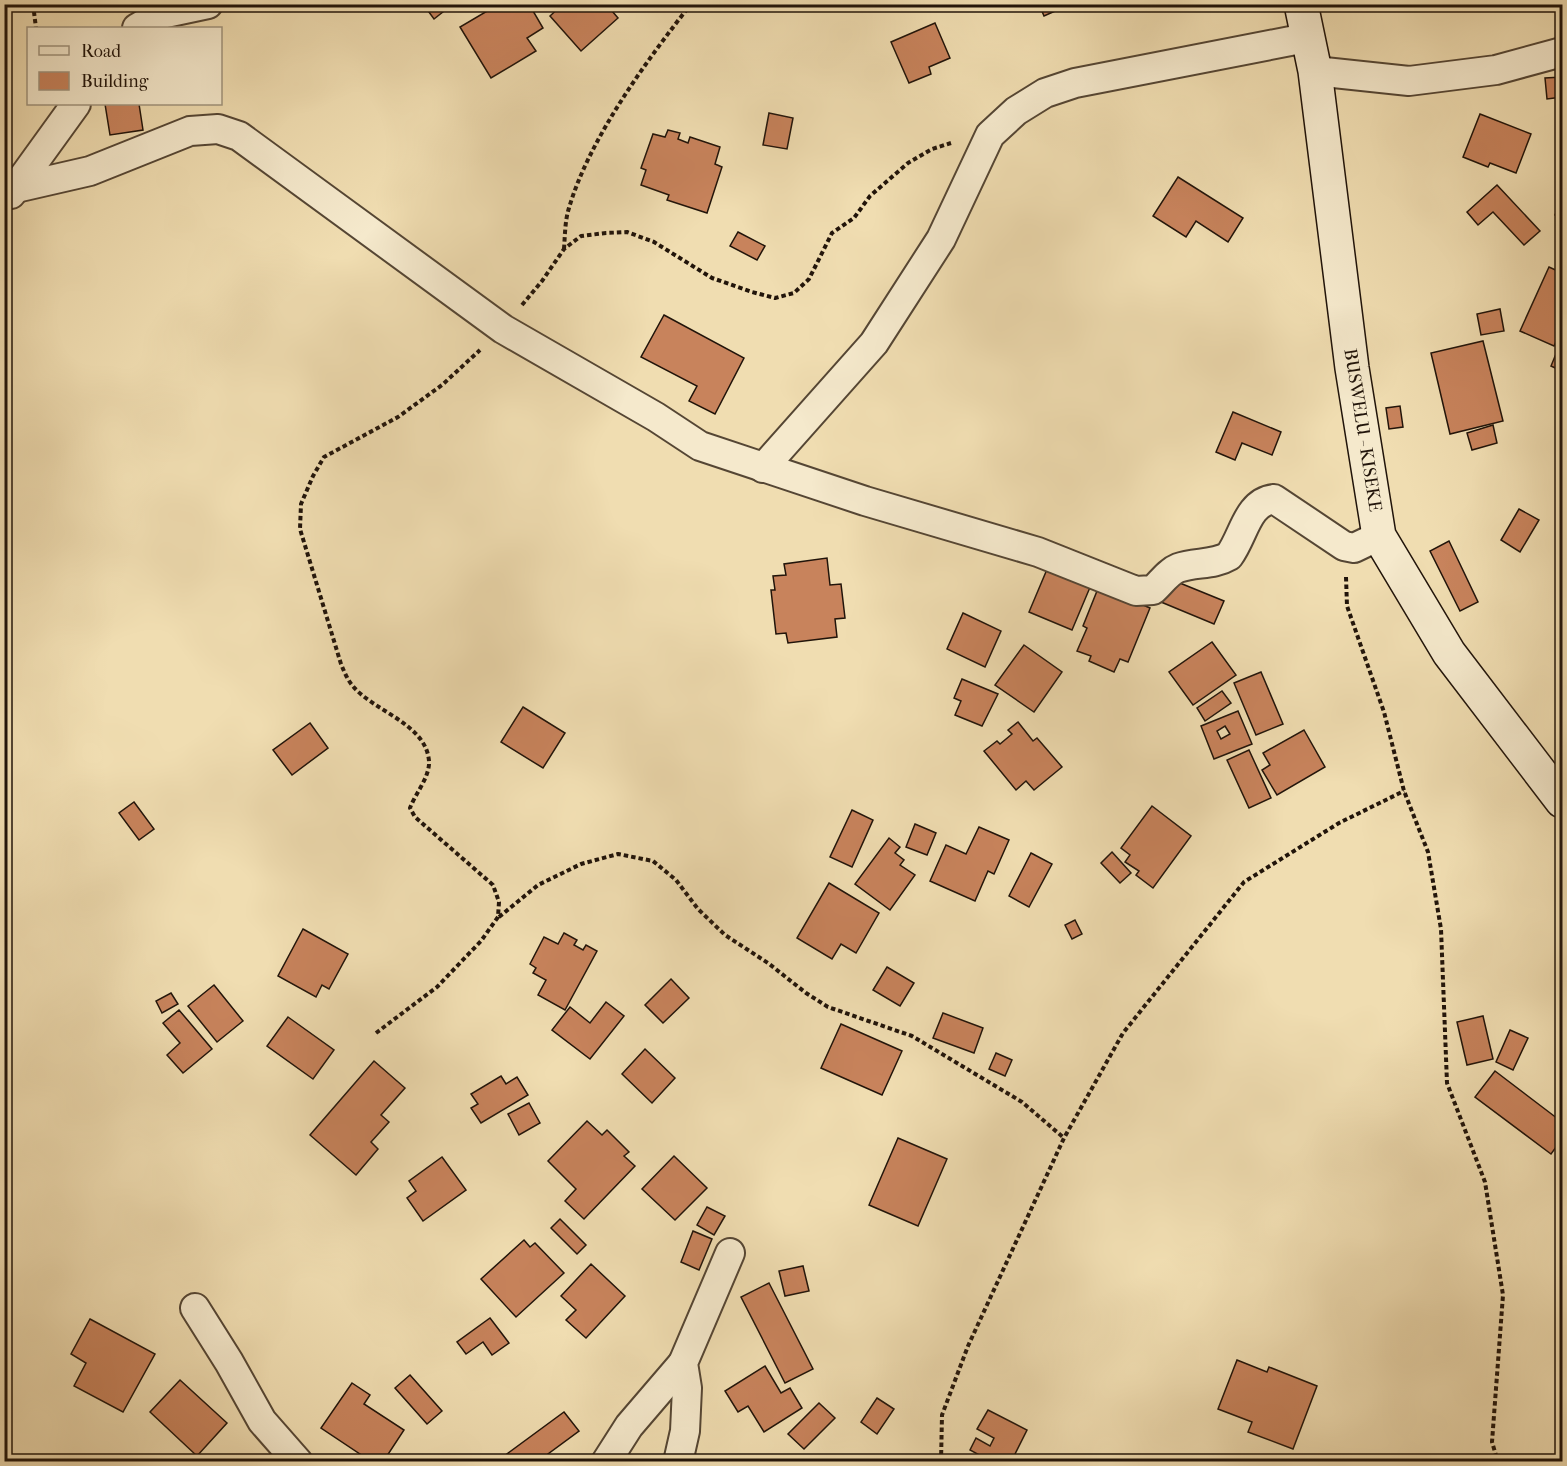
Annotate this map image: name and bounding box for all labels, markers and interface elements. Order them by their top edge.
legend [27,27,222,105]
text: Road [81,41,121,62]
text: Building [81,71,149,92]
street label: BUSWELU - KISEKE [1339,347,1386,513]

